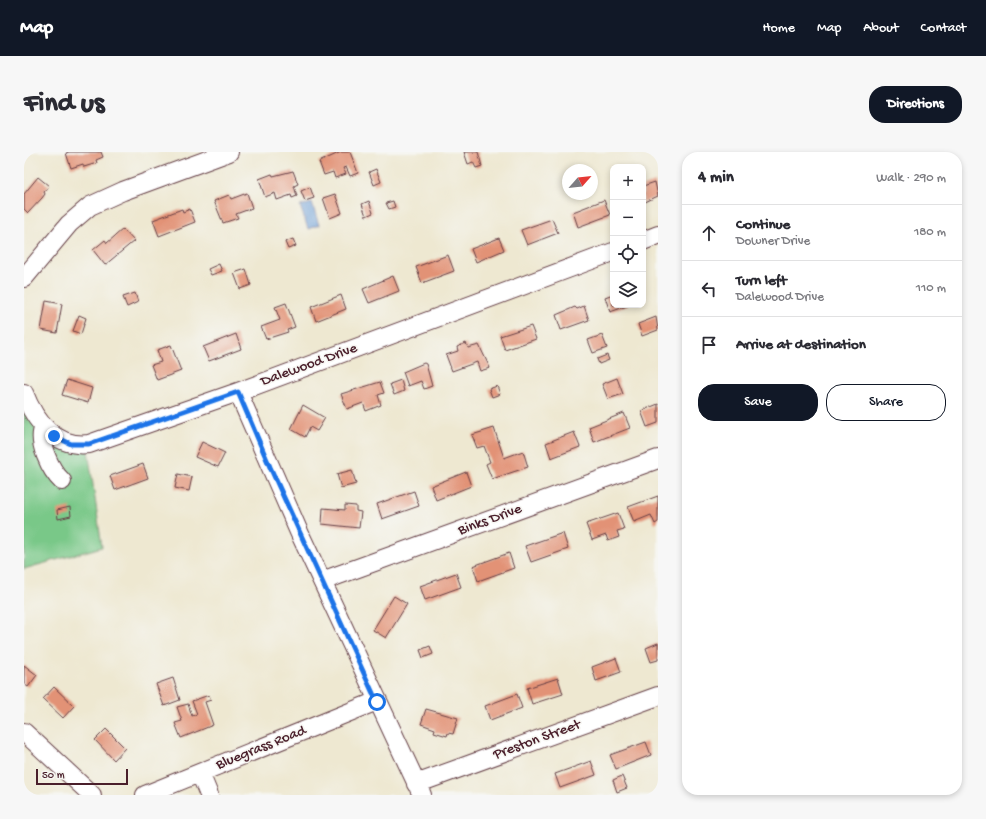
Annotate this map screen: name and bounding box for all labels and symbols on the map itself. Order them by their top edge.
north arrow [562,164,598,200]
street label: Dalewood Drive [257,339,360,391]
route end [45,427,63,445]
street label: Binks Drive [455,500,525,540]
route start [368,693,386,711]
street label: Preston Street [490,715,585,764]
street label: Bluegrass Road [213,721,310,775]
scale bar [36,767,128,786]

